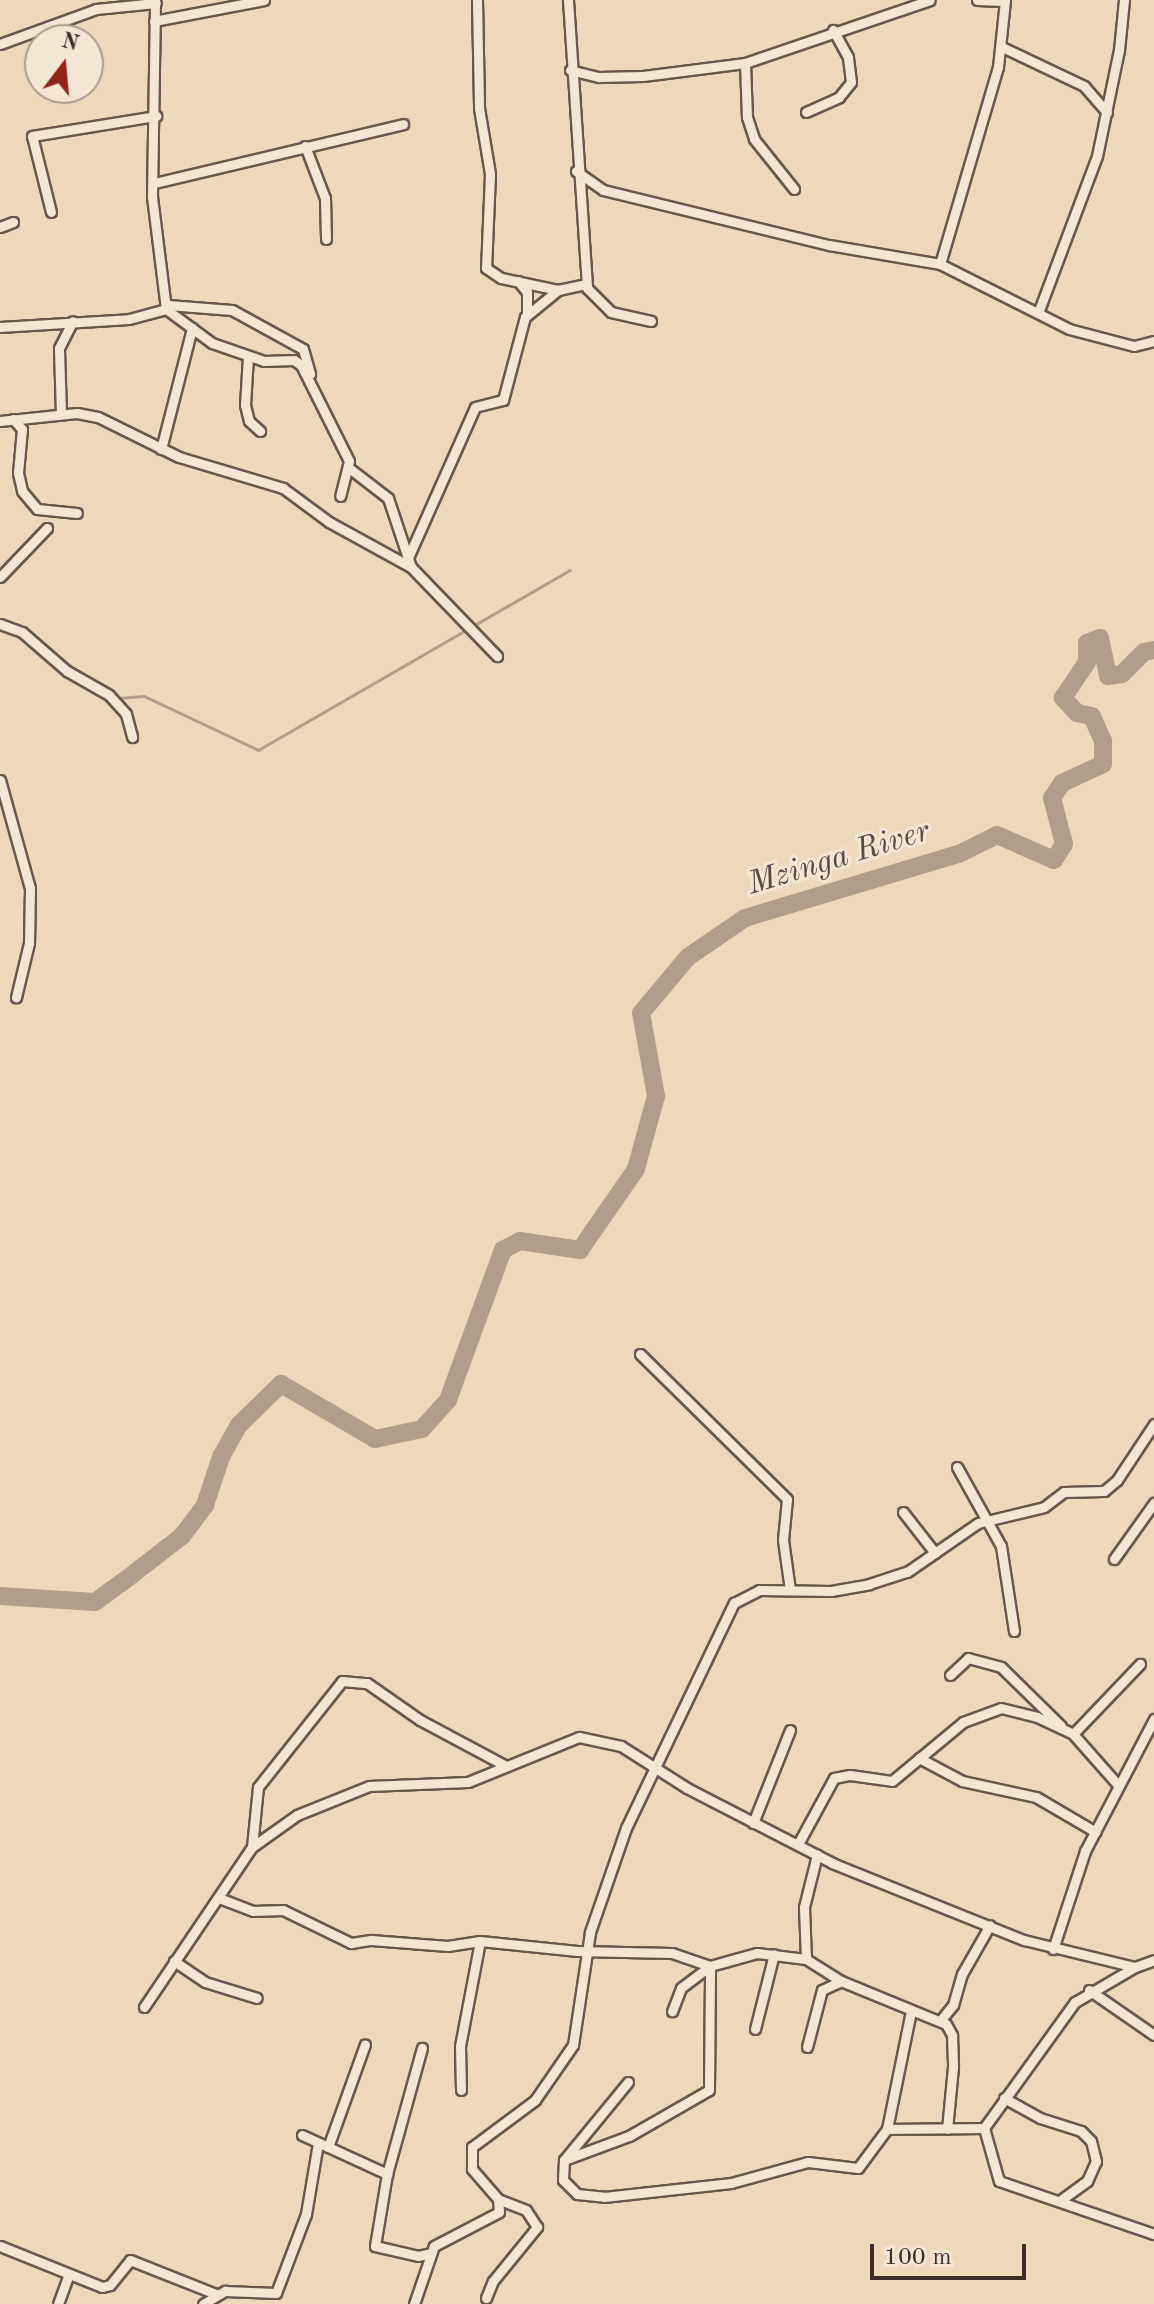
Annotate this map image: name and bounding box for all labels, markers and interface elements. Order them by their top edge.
north arrow [24,24,104,104]
text: N [59,30,81,56]
water label: Mzinga River [743,813,935,905]
scale bar [874,2228,1030,2278]
text: 100 m [884,2246,952,2270]

